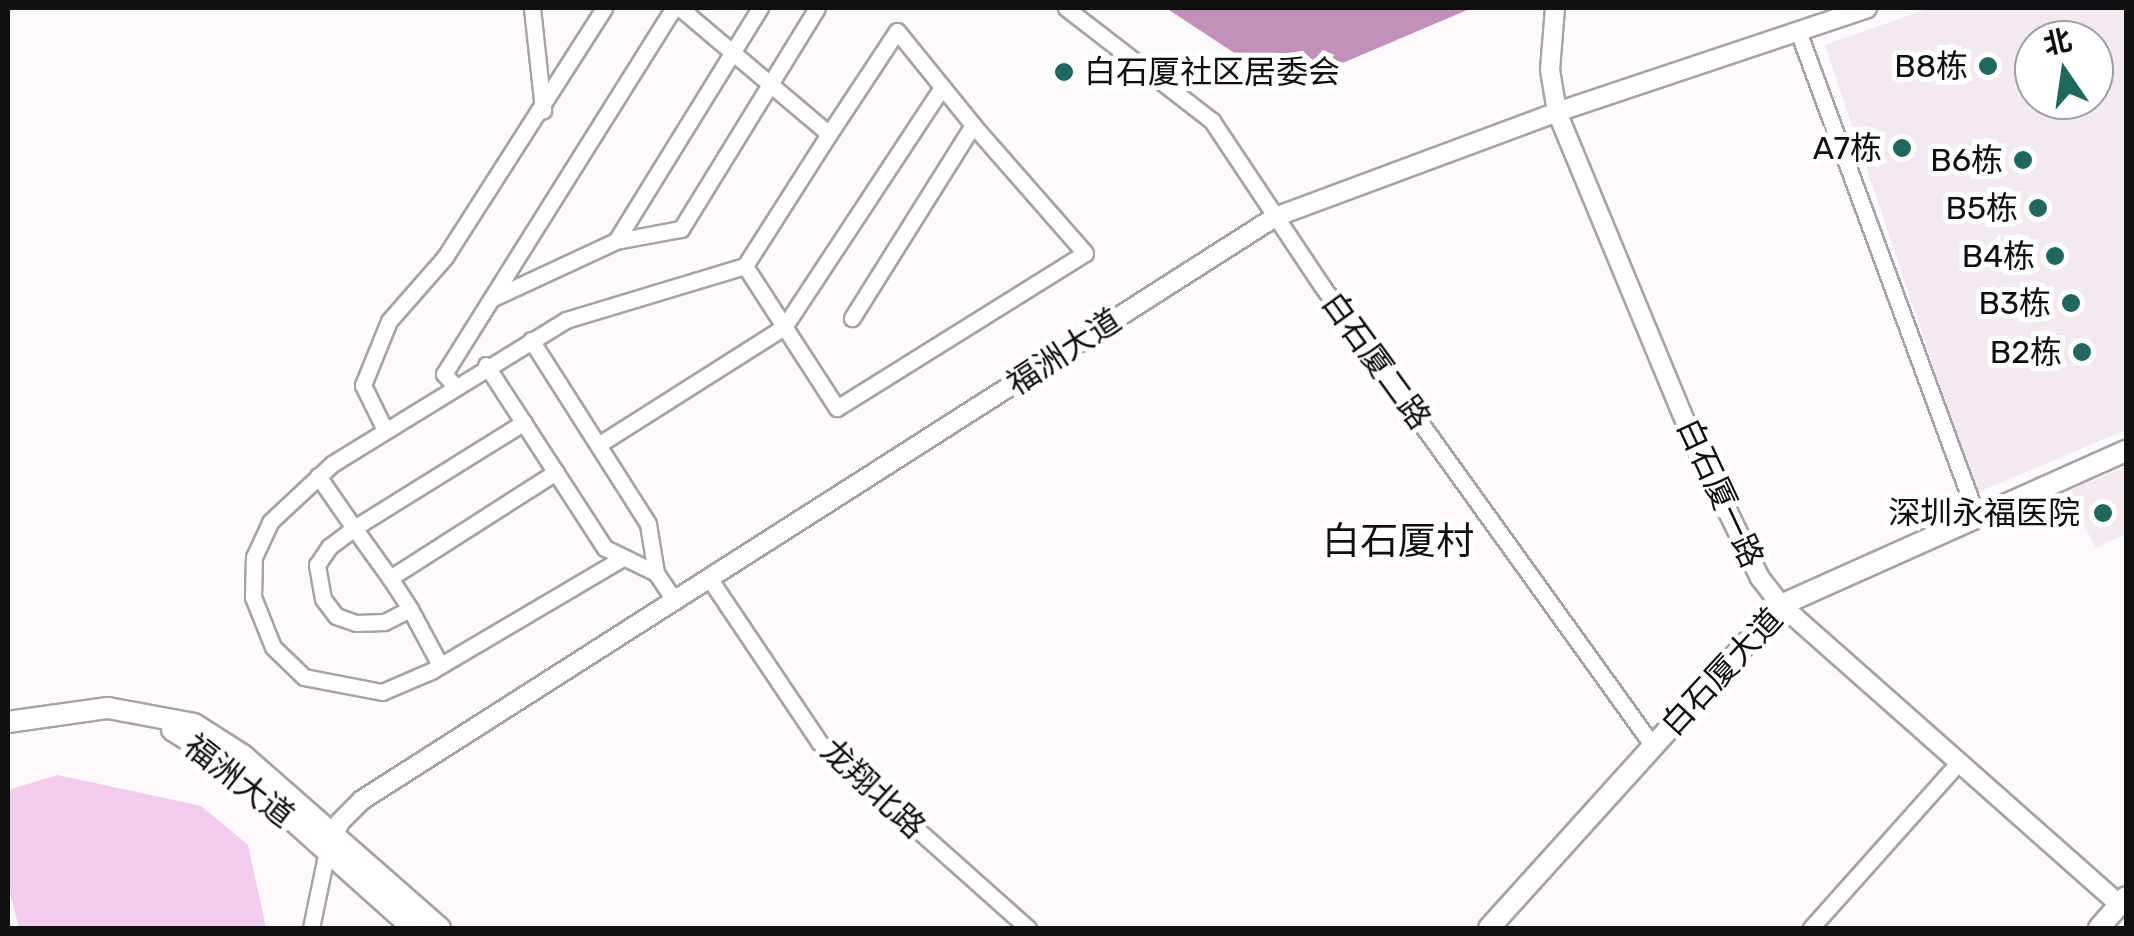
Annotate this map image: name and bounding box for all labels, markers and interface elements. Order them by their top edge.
north arrow [2014,20,2114,120]
text: 北 [2040,23,2075,61]
place label: B8栋 [1894,47,1968,85]
place label: 白石厦社区居委会 [1084,53,1340,91]
marker: B8栋 [1977,55,1999,77]
marker: 白石厦社区居委会 [1053,61,1075,83]
place label: A7栋 [1813,129,1882,167]
marker: A7栋 [1891,137,1913,159]
place label: B6栋 [1930,141,2003,179]
marker: B6栋 [2012,149,2034,171]
place label: B5栋 [1946,189,2018,227]
marker: B5栋 [2027,197,2049,219]
place label: B4栋 [1962,237,2035,275]
marker: B4栋 [2044,245,2066,267]
place label: B3栋 [1978,284,2051,322]
street label: 白石厦二路 [1313,285,1439,437]
marker: B3栋 [2060,292,2082,314]
street label: 福洲大道 [1000,301,1128,403]
place label: B2栋 [1990,333,2062,371]
marker: B2栋 [2071,341,2093,363]
street label: 白石厦一路 [1669,412,1771,574]
place label: 深圳永福医院 [1888,494,2080,532]
marker: 深圳永福医院 [2090,500,2116,526]
district label: 白石厦村 [1322,519,1474,565]
street label: 白石厦大道 [1653,600,1791,744]
street label: 福洲大道 [177,726,301,836]
street label: 龙翔北路 [813,731,933,847]

